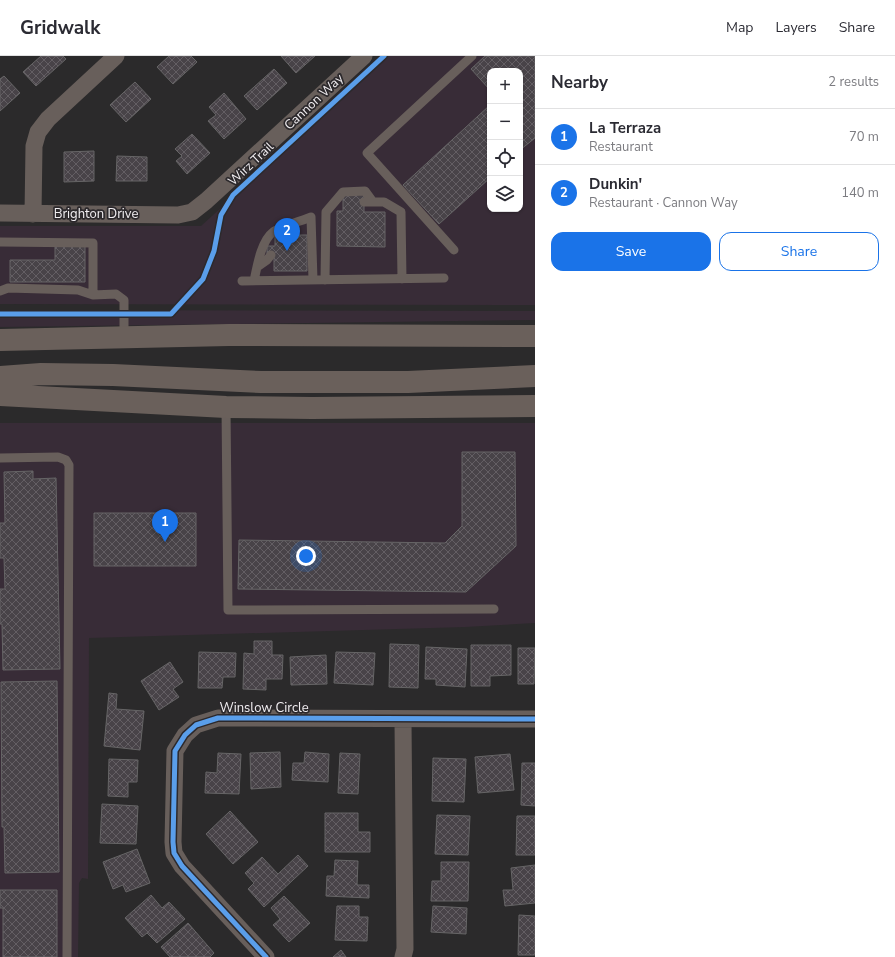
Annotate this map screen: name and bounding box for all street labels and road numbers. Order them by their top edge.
street label: Cannon Way [280,70,348,134]
street label: Wirz Trail [224,138,278,190]
street label: Brighton Drive [54,205,138,223]
street label: Winslow Circle [219,699,309,717]

